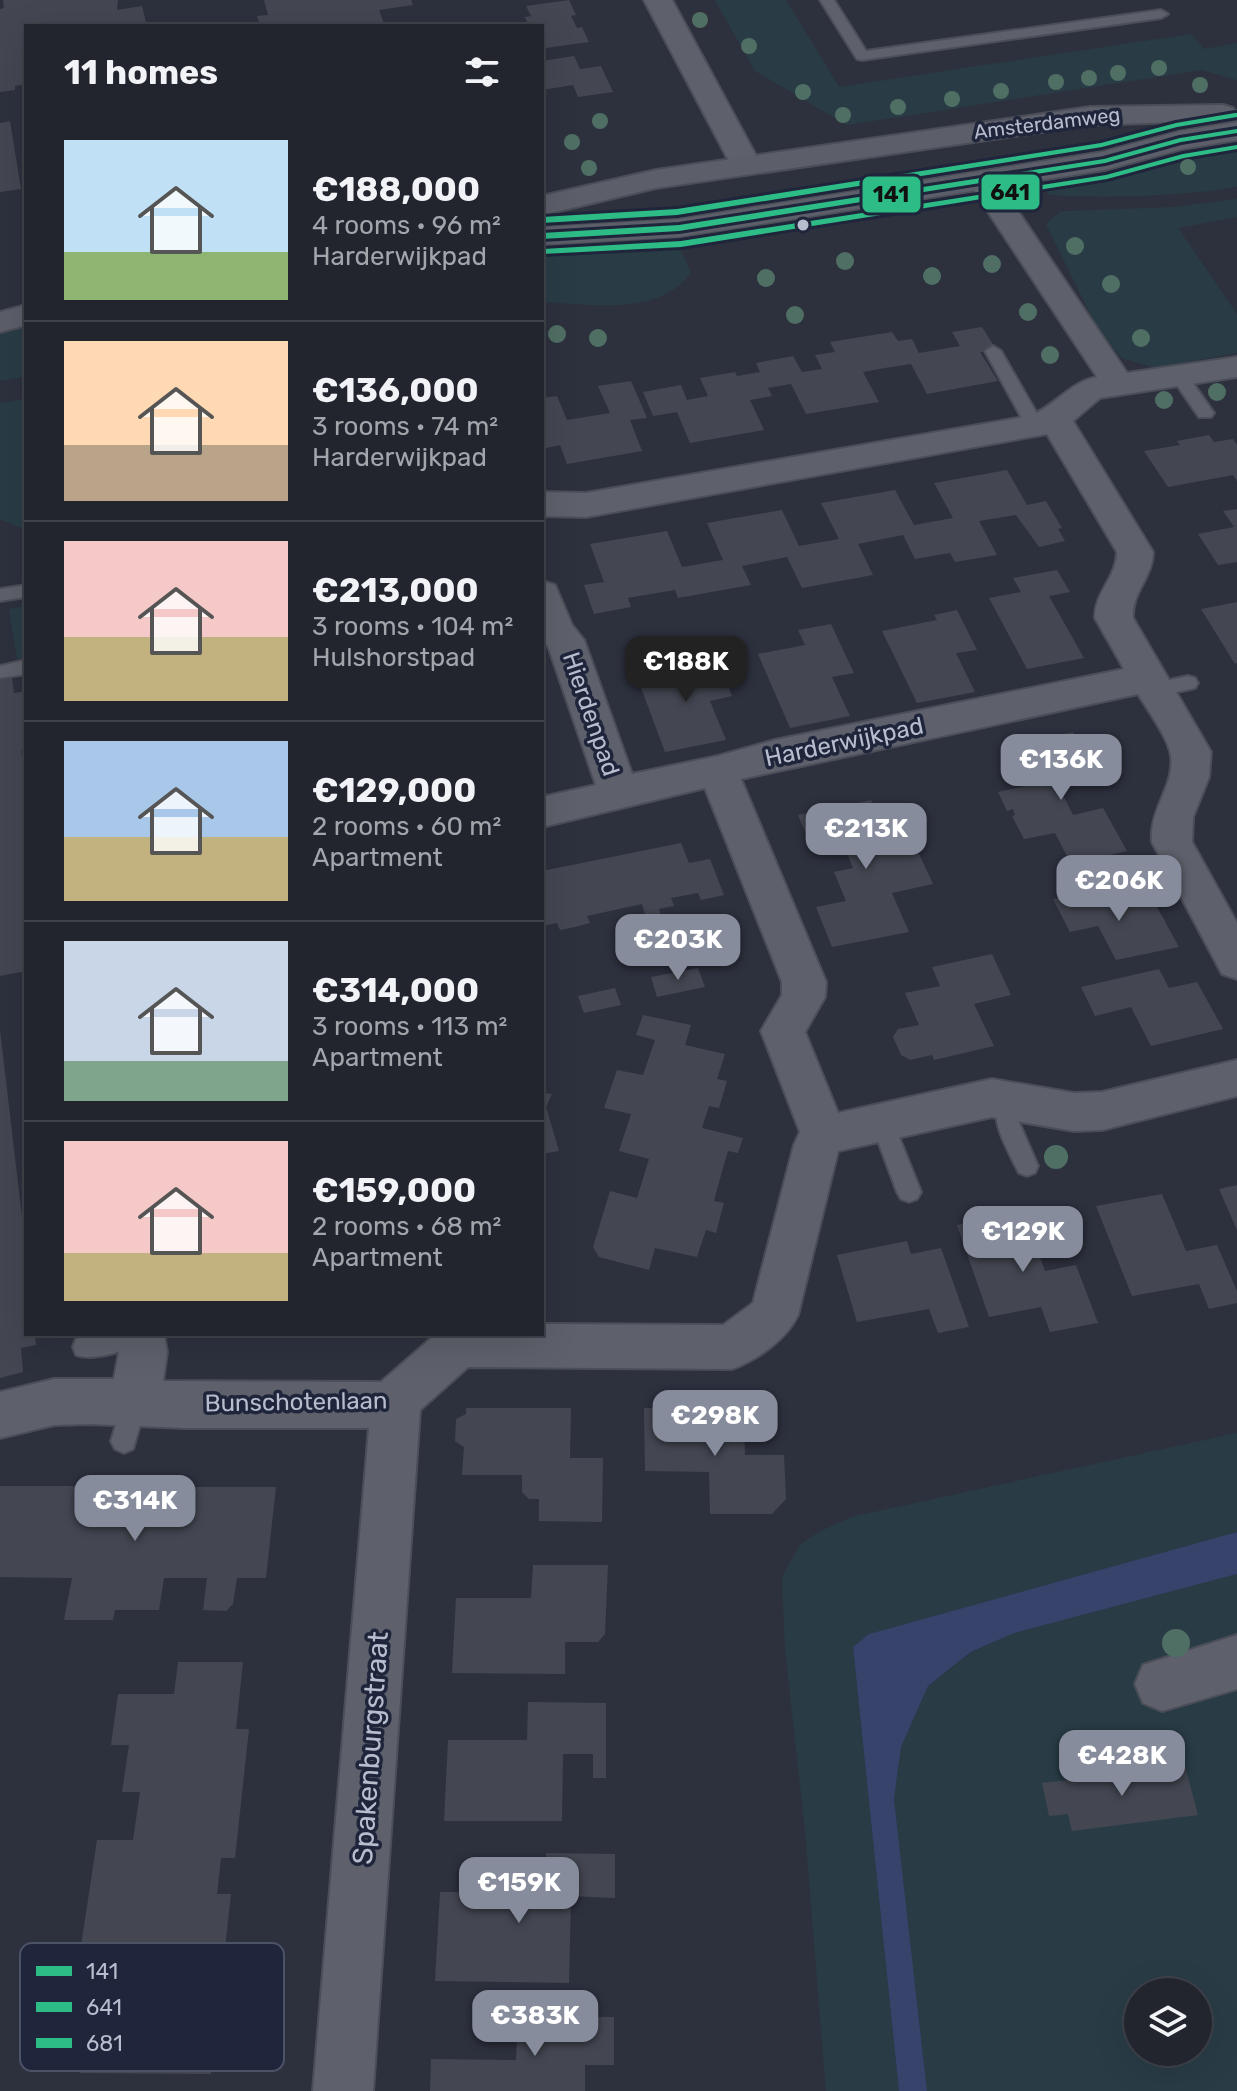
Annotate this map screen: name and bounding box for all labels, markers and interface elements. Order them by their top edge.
icon: filters [460,50,504,94]
text: 11 homes [64,52,218,93]
street label: Amsterdamweg [972,102,1122,144]
text: €188,000 [312,169,480,210]
icon: home [128,172,224,268]
line badge: 641 [980,173,1041,211]
line badge: 141 [861,175,922,214]
text: 641 [990,179,1030,206]
text: 141 [873,181,909,208]
text: 4 rooms · 96 m² [312,210,501,241]
unlabelled marker [795,217,811,233]
text: Harderwijkpad [312,241,487,272]
text: €136,000 [312,370,479,411]
icon: home [128,373,224,469]
text: 3 rooms · 74 m² [312,411,498,442]
text: Harderwijkpad [312,442,487,473]
text: €213,000 [312,570,479,611]
icon: home [128,573,224,669]
text: 3 rooms · 104 m² [312,611,513,642]
pin: €188K [630,636,742,704]
text: Hulshorstpad [312,642,475,673]
text: €188K [643,646,729,677]
street label: Hierdenpad [557,648,625,780]
street label: Harderwijkpad [762,712,926,772]
pin: €136K [1005,734,1117,802]
text: €136K [1019,744,1103,775]
text: €129,000 [312,770,476,811]
icon: home [128,773,224,869]
pin: €213K [810,803,922,871]
text: 2 rooms · 60 m² [312,811,501,842]
text: €213K [824,813,908,844]
text: Apartment [312,842,443,873]
pin: €206K [1063,855,1175,923]
text: €206K [1074,865,1164,896]
pin: €203K [622,914,734,982]
text: €203K [633,924,723,955]
text: €314,000 [312,970,479,1011]
icon: home [128,973,224,1069]
text: 3 rooms · 113 m² [312,1011,507,1042]
text: Apartment [312,1042,443,1073]
text: €159,000 [312,1170,476,1211]
icon: home [128,1173,224,1269]
pin: €129K [967,1206,1079,1274]
text: 2 rooms · 68 m² [312,1211,501,1242]
text: €129K [981,1216,1065,1247]
text: Apartment [312,1242,443,1273]
street label: Bunschotenlaan [204,1386,388,1418]
pin: €298K [659,1390,771,1458]
text: €298K [671,1400,759,1431]
pin: €314K [79,1475,191,1543]
text: €314K [92,1485,178,1516]
street label: Spakenburgstraat [346,1630,395,1866]
pin: €428K [1066,1730,1178,1798]
text: €428K [1077,1740,1167,1771]
pin: €159K [463,1857,575,1925]
text: €159K [477,1867,561,1898]
legend [20,1943,284,2071]
text: 141 [86,1958,118,1985]
map controls [1124,1978,1212,2066]
button: layers [1124,1978,1212,2066]
pin: €383K [479,1990,591,2058]
text: 641 [86,1994,122,2021]
text: €383K [490,2000,580,2031]
text: 681 [86,2030,123,2057]

